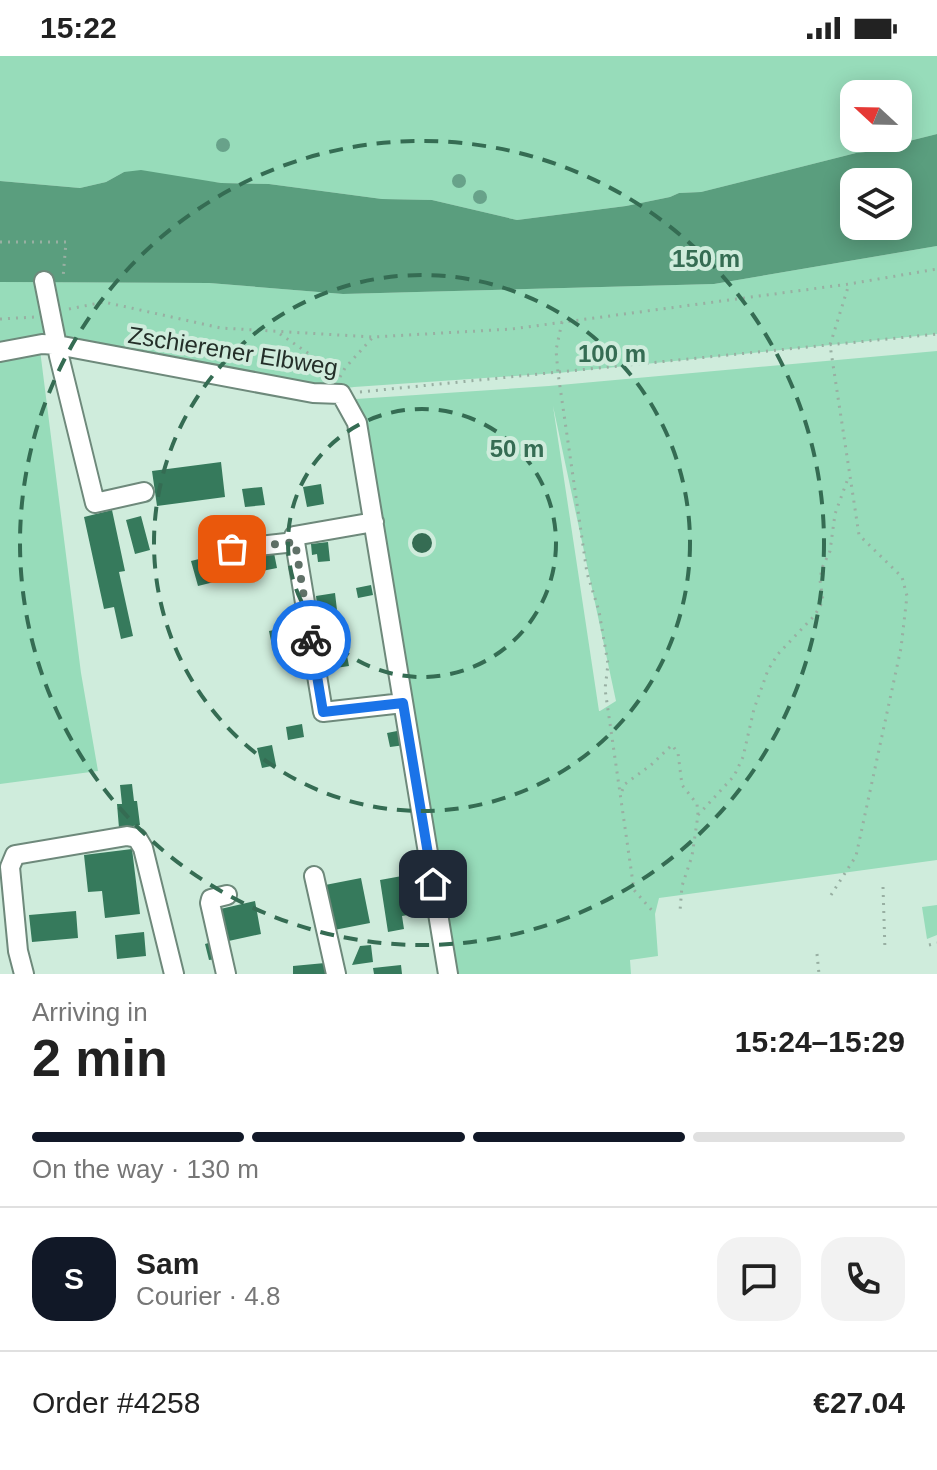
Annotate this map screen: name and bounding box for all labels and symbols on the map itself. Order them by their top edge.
north arrow [840,80,912,152]
text: 150 m [672,245,740,272]
street label: Zschierener Elbweg [126,321,340,381]
text: 100 m [578,340,646,367]
text: 50 m [490,435,544,462]
pin [198,515,266,583]
centre of rings [408,529,436,557]
courier [271,600,351,680]
pin [399,850,467,918]

